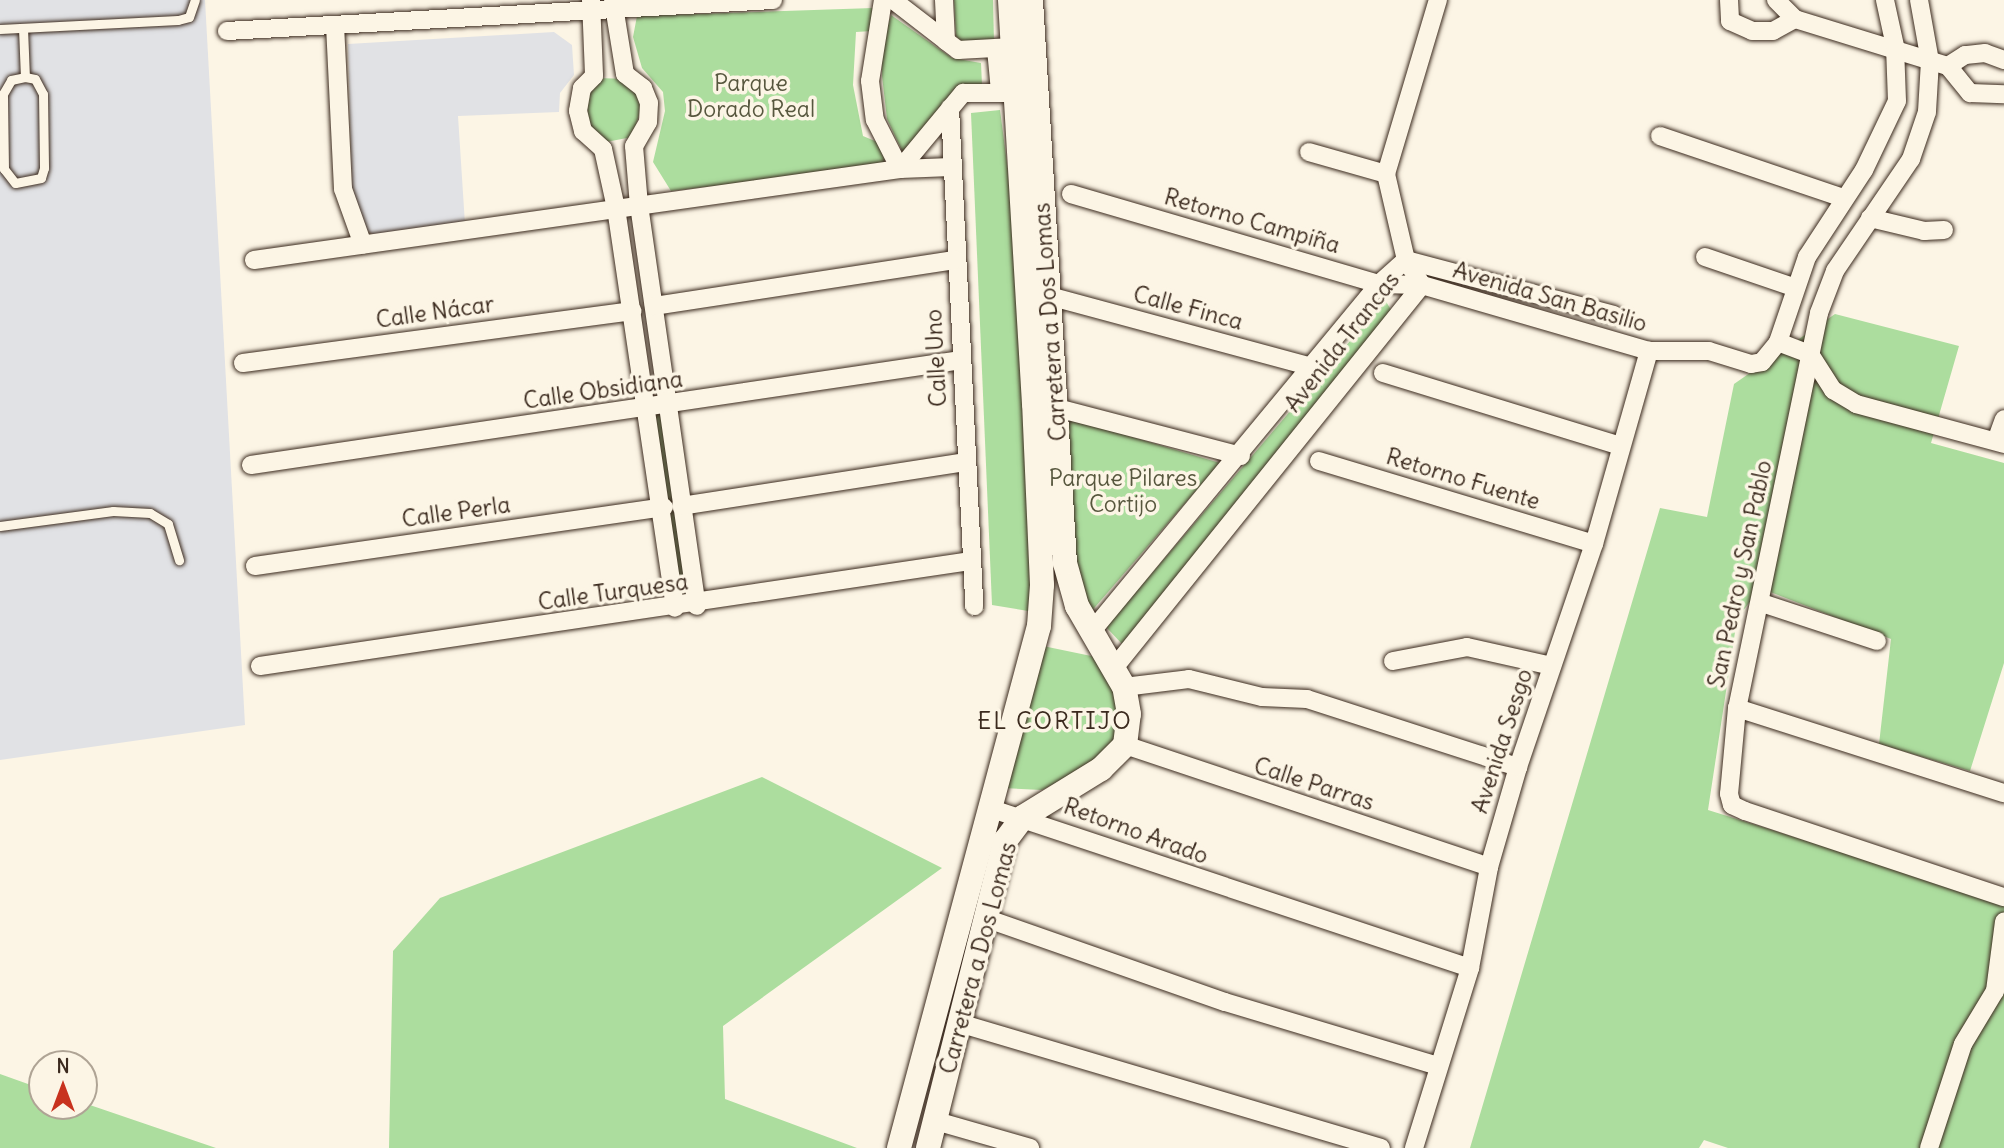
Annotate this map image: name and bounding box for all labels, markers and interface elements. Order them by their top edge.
park label: Parque Dorado Real [687,69,815,123]
street label: Retorno Campiña [1161,183,1343,259]
street label: Carretera a Dos Lomas [1028,202,1072,442]
street label: Avenida San Basilio [1450,256,1650,338]
street label: Avenida Trancas [1279,267,1405,417]
street label: Calle Finca [1130,280,1246,336]
street label: Calle Nácar [374,290,496,334]
street label: Calle Uno [920,308,952,408]
street label: Calle Obsidiana [522,365,684,415]
street label: Retorno Fuente [1383,443,1543,515]
street label: San Pedro y San Pablo [1702,458,1778,690]
park label: Parque Pilares Cortijo [1049,464,1197,518]
street label: Calle Perla [400,491,512,533]
street label: Calle Turquesa [536,568,690,616]
street label: Avenida Sesgo [1466,665,1538,817]
district label: EL CORTIJO [978,707,1132,735]
street label: Calle Parras [1250,752,1378,816]
street label: Retorno Arado [1060,792,1212,870]
street label: Carretera a Dos Lomas [934,839,1022,1077]
north arrow [28,1050,98,1120]
text: N [56,1054,70,1078]

